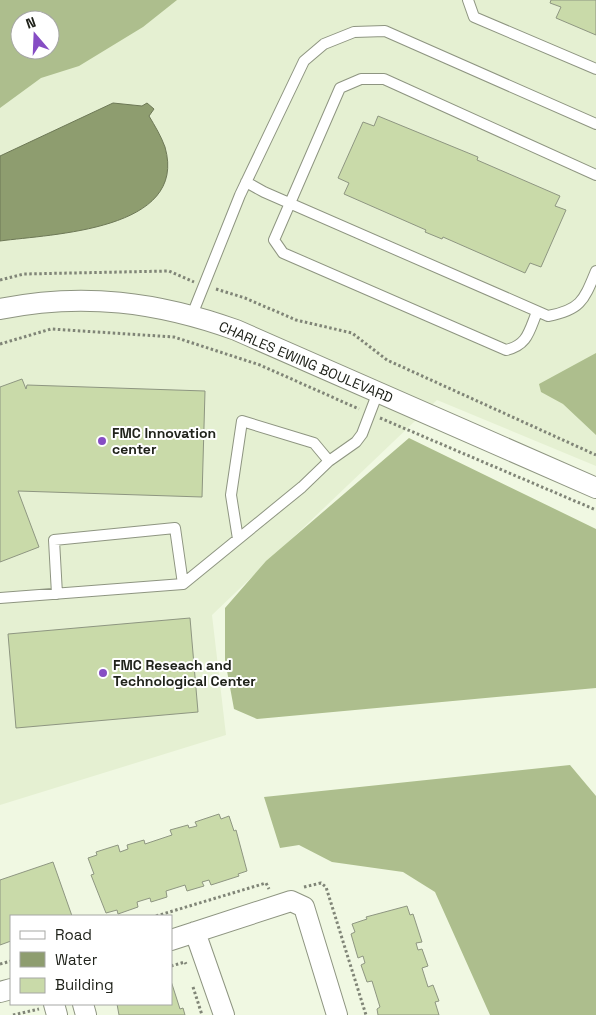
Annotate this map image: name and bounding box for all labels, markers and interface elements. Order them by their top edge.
north arrow [10,10,60,60]
text: N [23,13,38,33]
street label: CHARLES EWING BOULEVARD [216,317,396,407]
place label: FMC Innovation center [112,424,216,458]
marker: FMC Innovation center [96,435,108,447]
place label: FMC Reseach and Technological Center [113,656,256,690]
marker: FMC Reseach and Technological Center [97,667,109,679]
legend [10,915,172,1005]
text: Road [55,925,92,944]
text: Water [55,950,98,969]
text: Building [55,975,114,994]

